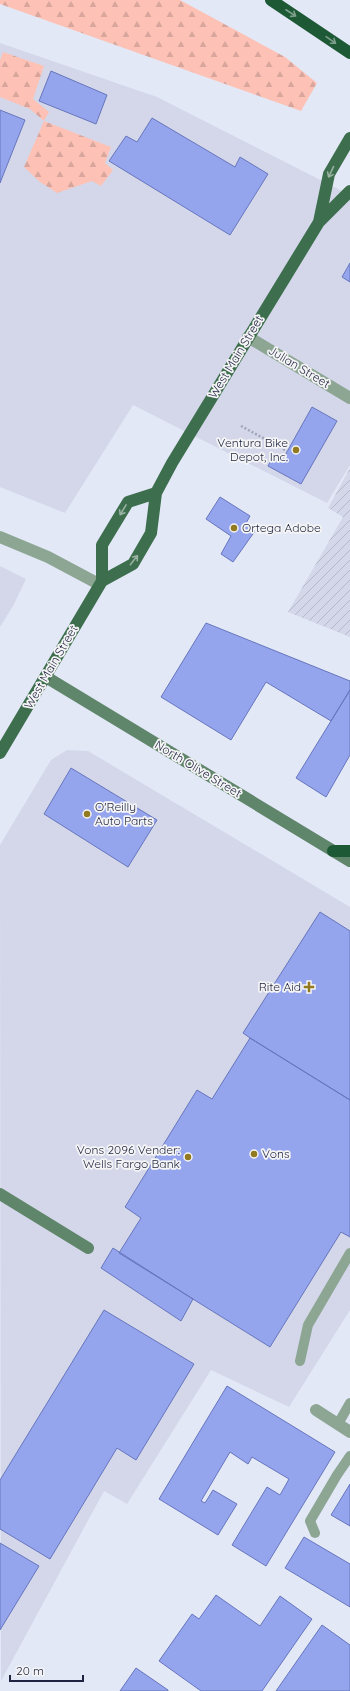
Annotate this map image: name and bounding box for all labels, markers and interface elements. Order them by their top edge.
one-way arrow [285,10,297,18]
one-way arrow [325,36,336,44]
one-way arrow [327,165,334,177]
street label: West Main Street [205,313,266,401]
street label: Julian Street [266,342,333,391]
place label: Ventura Bike Depot, Inc. [217,435,288,464]
marker: Ventura Bike Depot, Inc. [291,445,301,455]
one-way arrow [119,504,127,516]
place label: Ortega Adobe [242,520,321,535]
marker: Ortega Adobe [229,523,239,533]
one-way arrow [129,555,138,565]
street label: West Main Street [21,622,81,711]
street label: North Olive Street [152,737,244,800]
place label: O'Reilly Auto Parts [95,799,153,828]
marker: O'Reilly Auto Parts [82,809,92,819]
place label: Rite Aid [259,979,301,994]
marker: Rite Aid [304,982,314,992]
place label: Vons 2096 Vender: Wells Fargo Bank [77,1142,180,1171]
place label: Vons [262,1146,290,1161]
marker: Vons [249,1149,259,1159]
marker: Vons 2096 Vender: Wells Fargo Bank [183,1152,193,1162]
scale bar [10,1657,83,1683]
text: 20 m [16,1663,44,1678]

